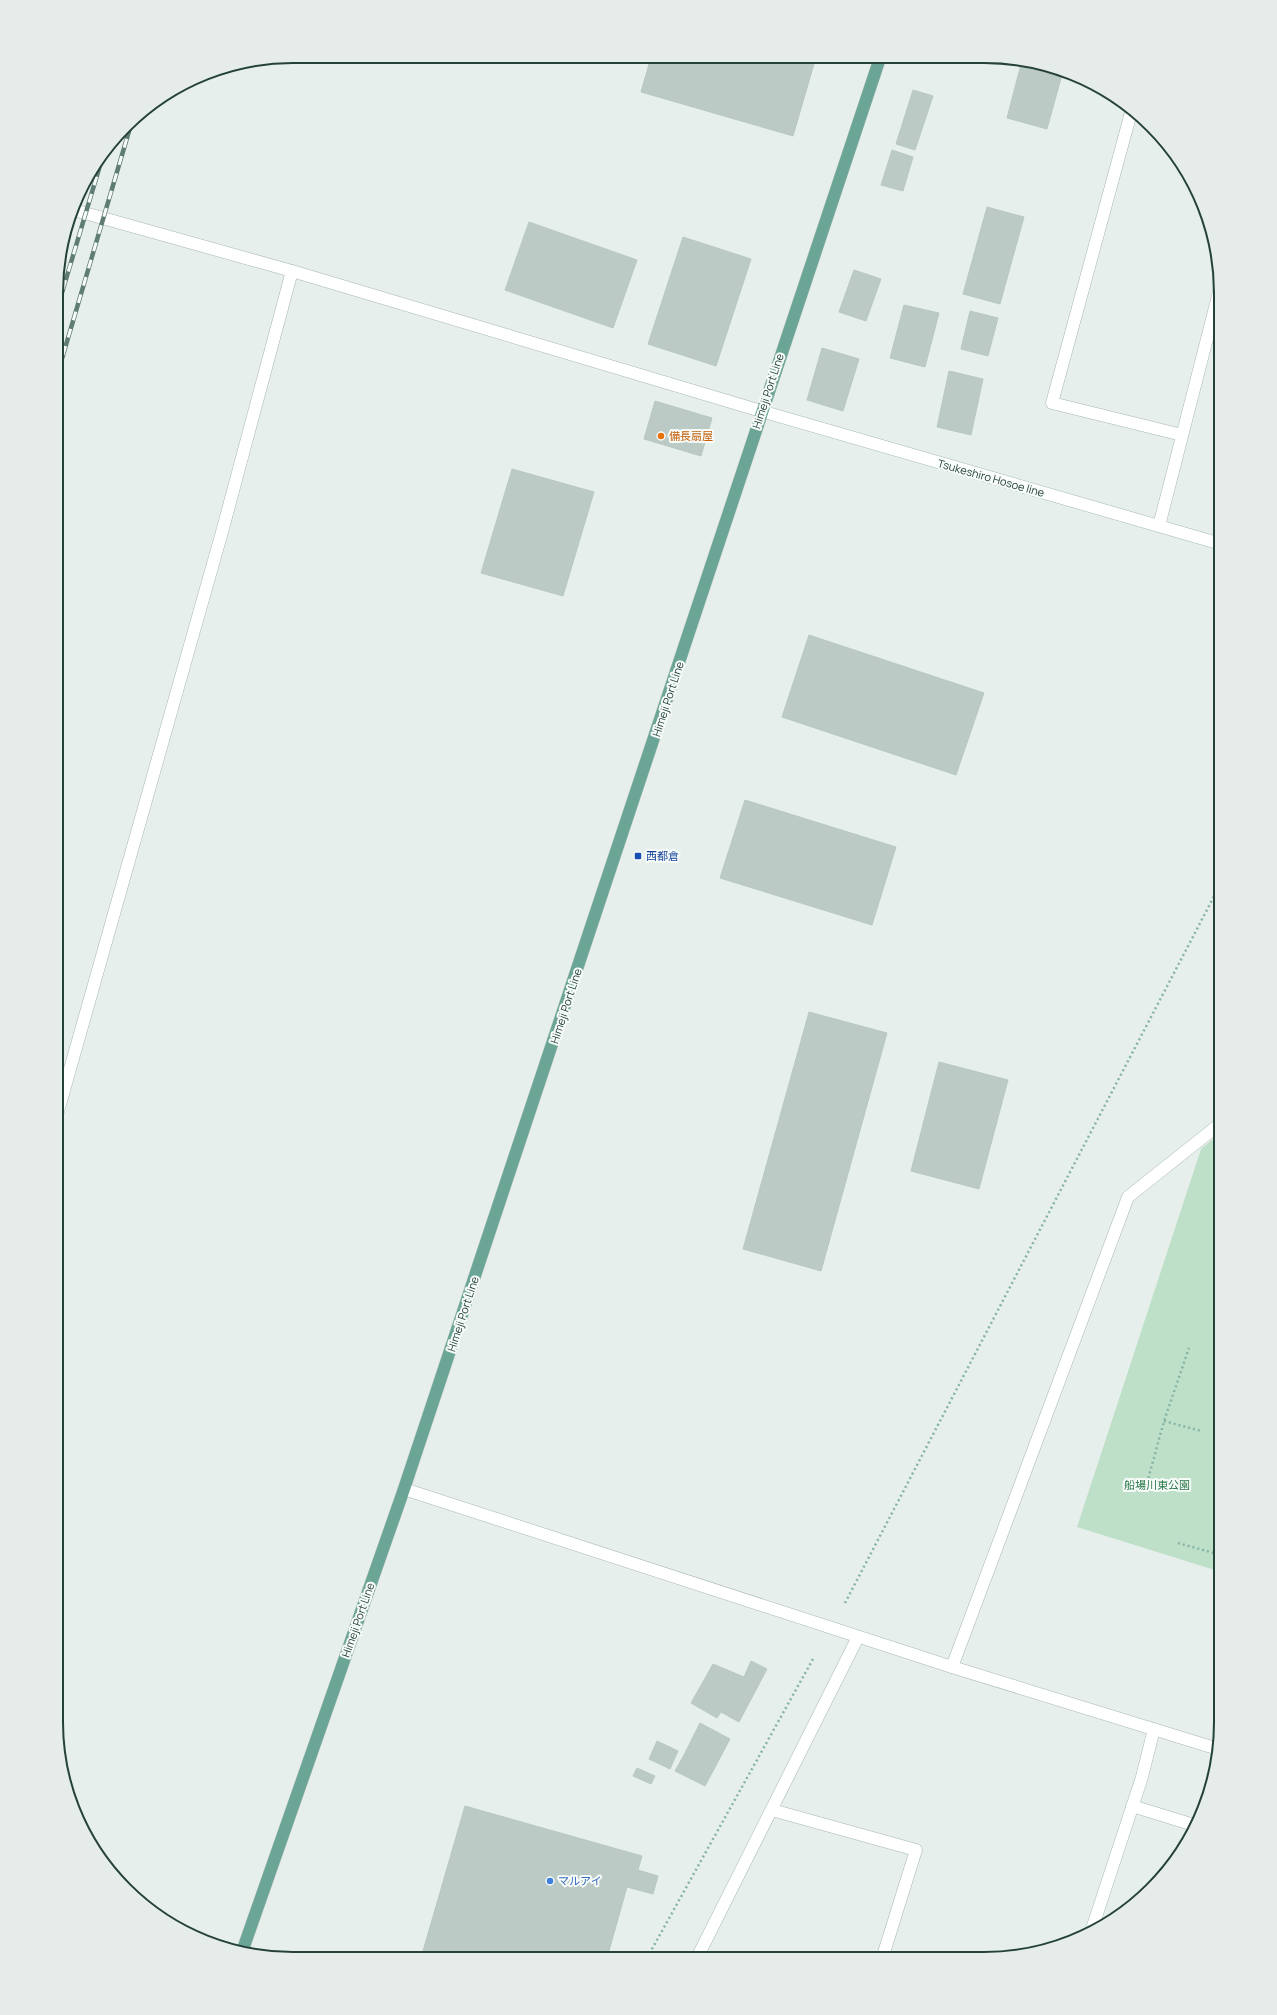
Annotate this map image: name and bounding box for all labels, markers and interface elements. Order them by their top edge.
street label: Himeji Port Line [748,351,787,430]
place label: 備長扇屋 [669,428,713,443]
marker: 備長扇屋 [656,431,666,441]
street label: Tsukeshiro Hosoe line [936,455,1047,500]
street label: Himeji Port Line [648,659,687,738]
place label: 西都倉 [646,848,679,863]
marker: 西都倉 [633,851,643,861]
street label: Himeji Port Line [546,966,585,1045]
street label: Himeji Port Line [443,1274,482,1353]
park label: 船場川東公園 [1124,1477,1190,1492]
street label: Himeji Port Line [338,1580,378,1659]
place label: マルアイ [558,1873,601,1888]
marker: マルアイ [545,1876,555,1886]

